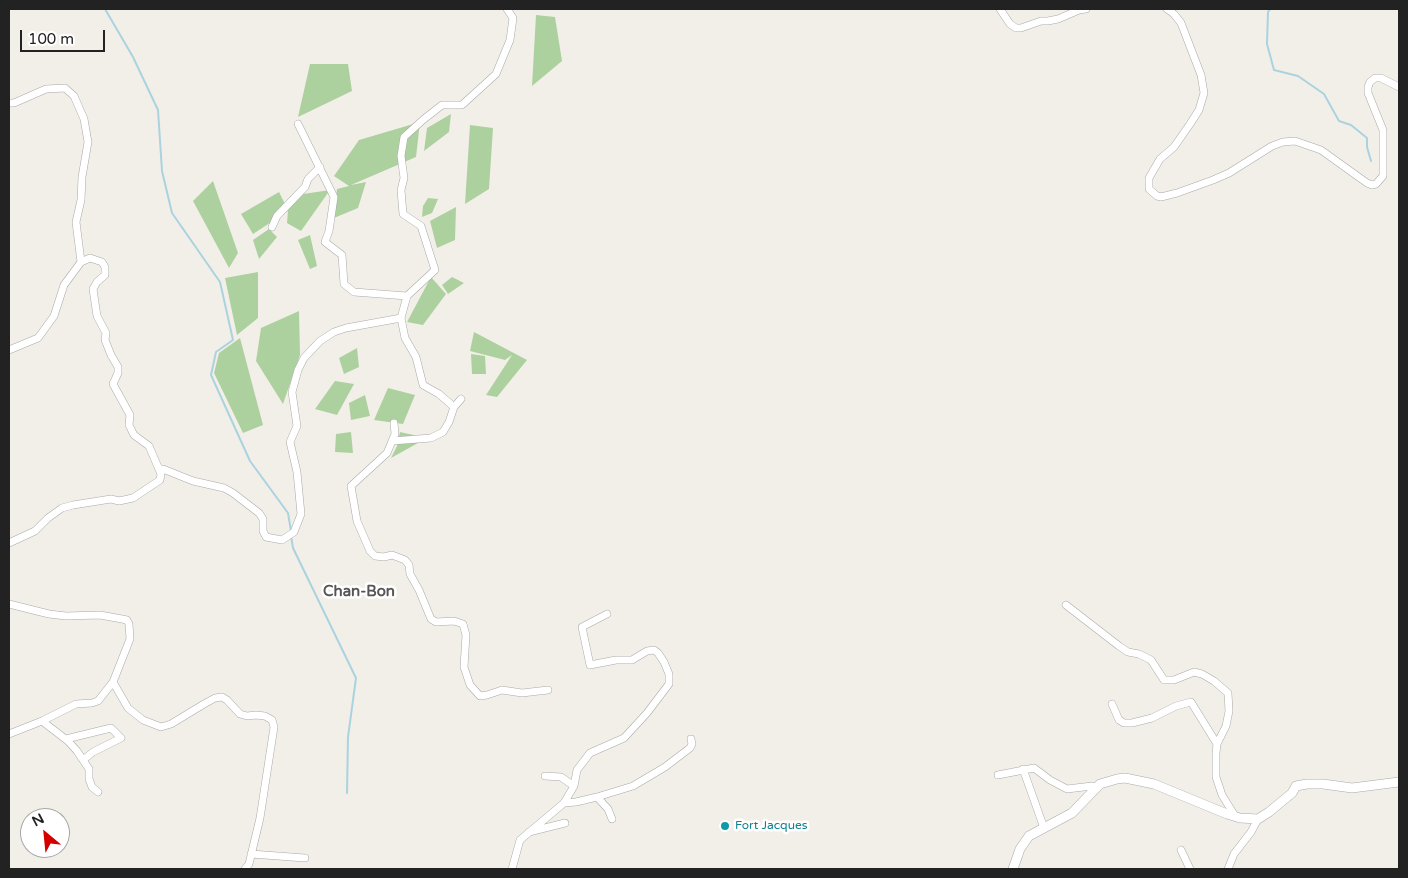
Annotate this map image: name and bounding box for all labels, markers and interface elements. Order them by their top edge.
scale bar [22,20,108,52]
text: 100 m [28,30,74,48]
district label: Chan-Bon [323,583,395,601]
north arrow [20,808,70,858]
text: N [29,810,47,830]
place label: Fort Jacques [735,819,808,833]
marker: Fort Jacques [719,820,731,832]

